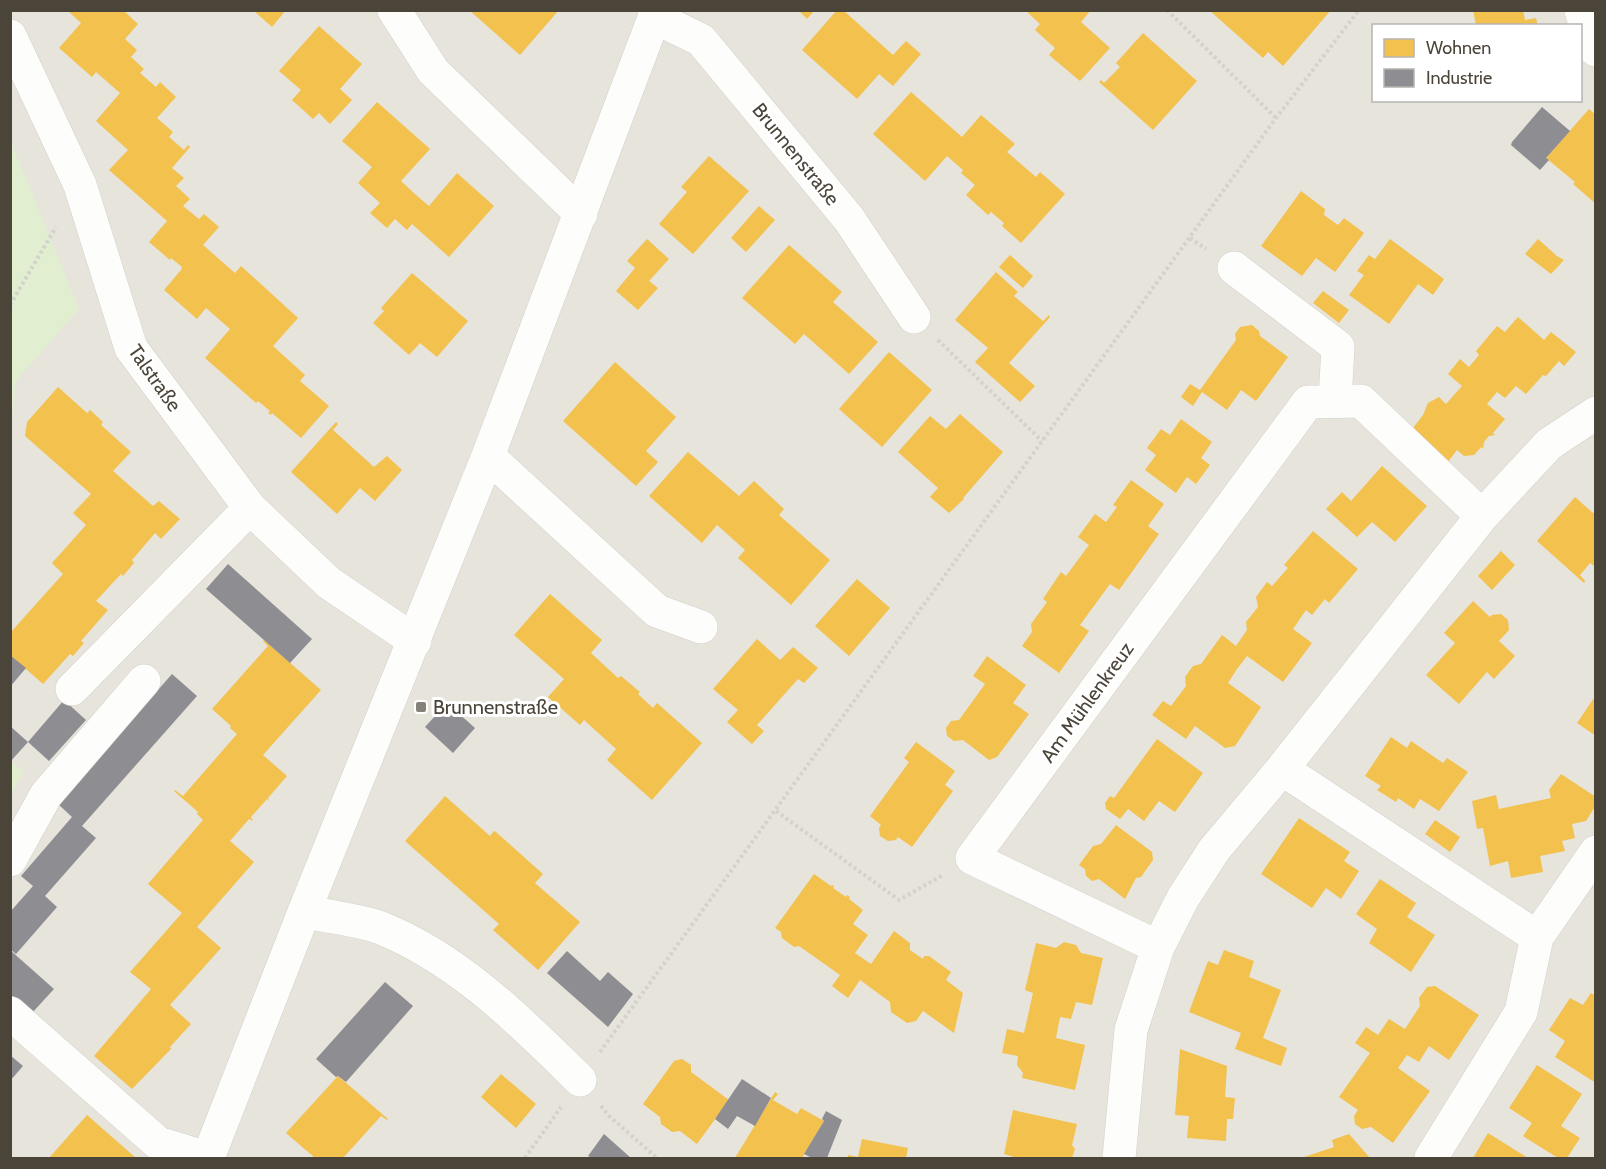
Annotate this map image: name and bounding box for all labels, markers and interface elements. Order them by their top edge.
legend [1372,24,1582,102]
text: Wohnen [1426,37,1491,59]
text: Industrie [1426,67,1492,89]
street label: Brunnenstraße [747,98,845,210]
street label: Talstraße [123,340,187,416]
street label: Am Mühlenkreuz [1035,637,1139,767]
place label: Brunnenstraße [433,695,558,719]
marker: Brunnenstraße [414,700,428,714]

